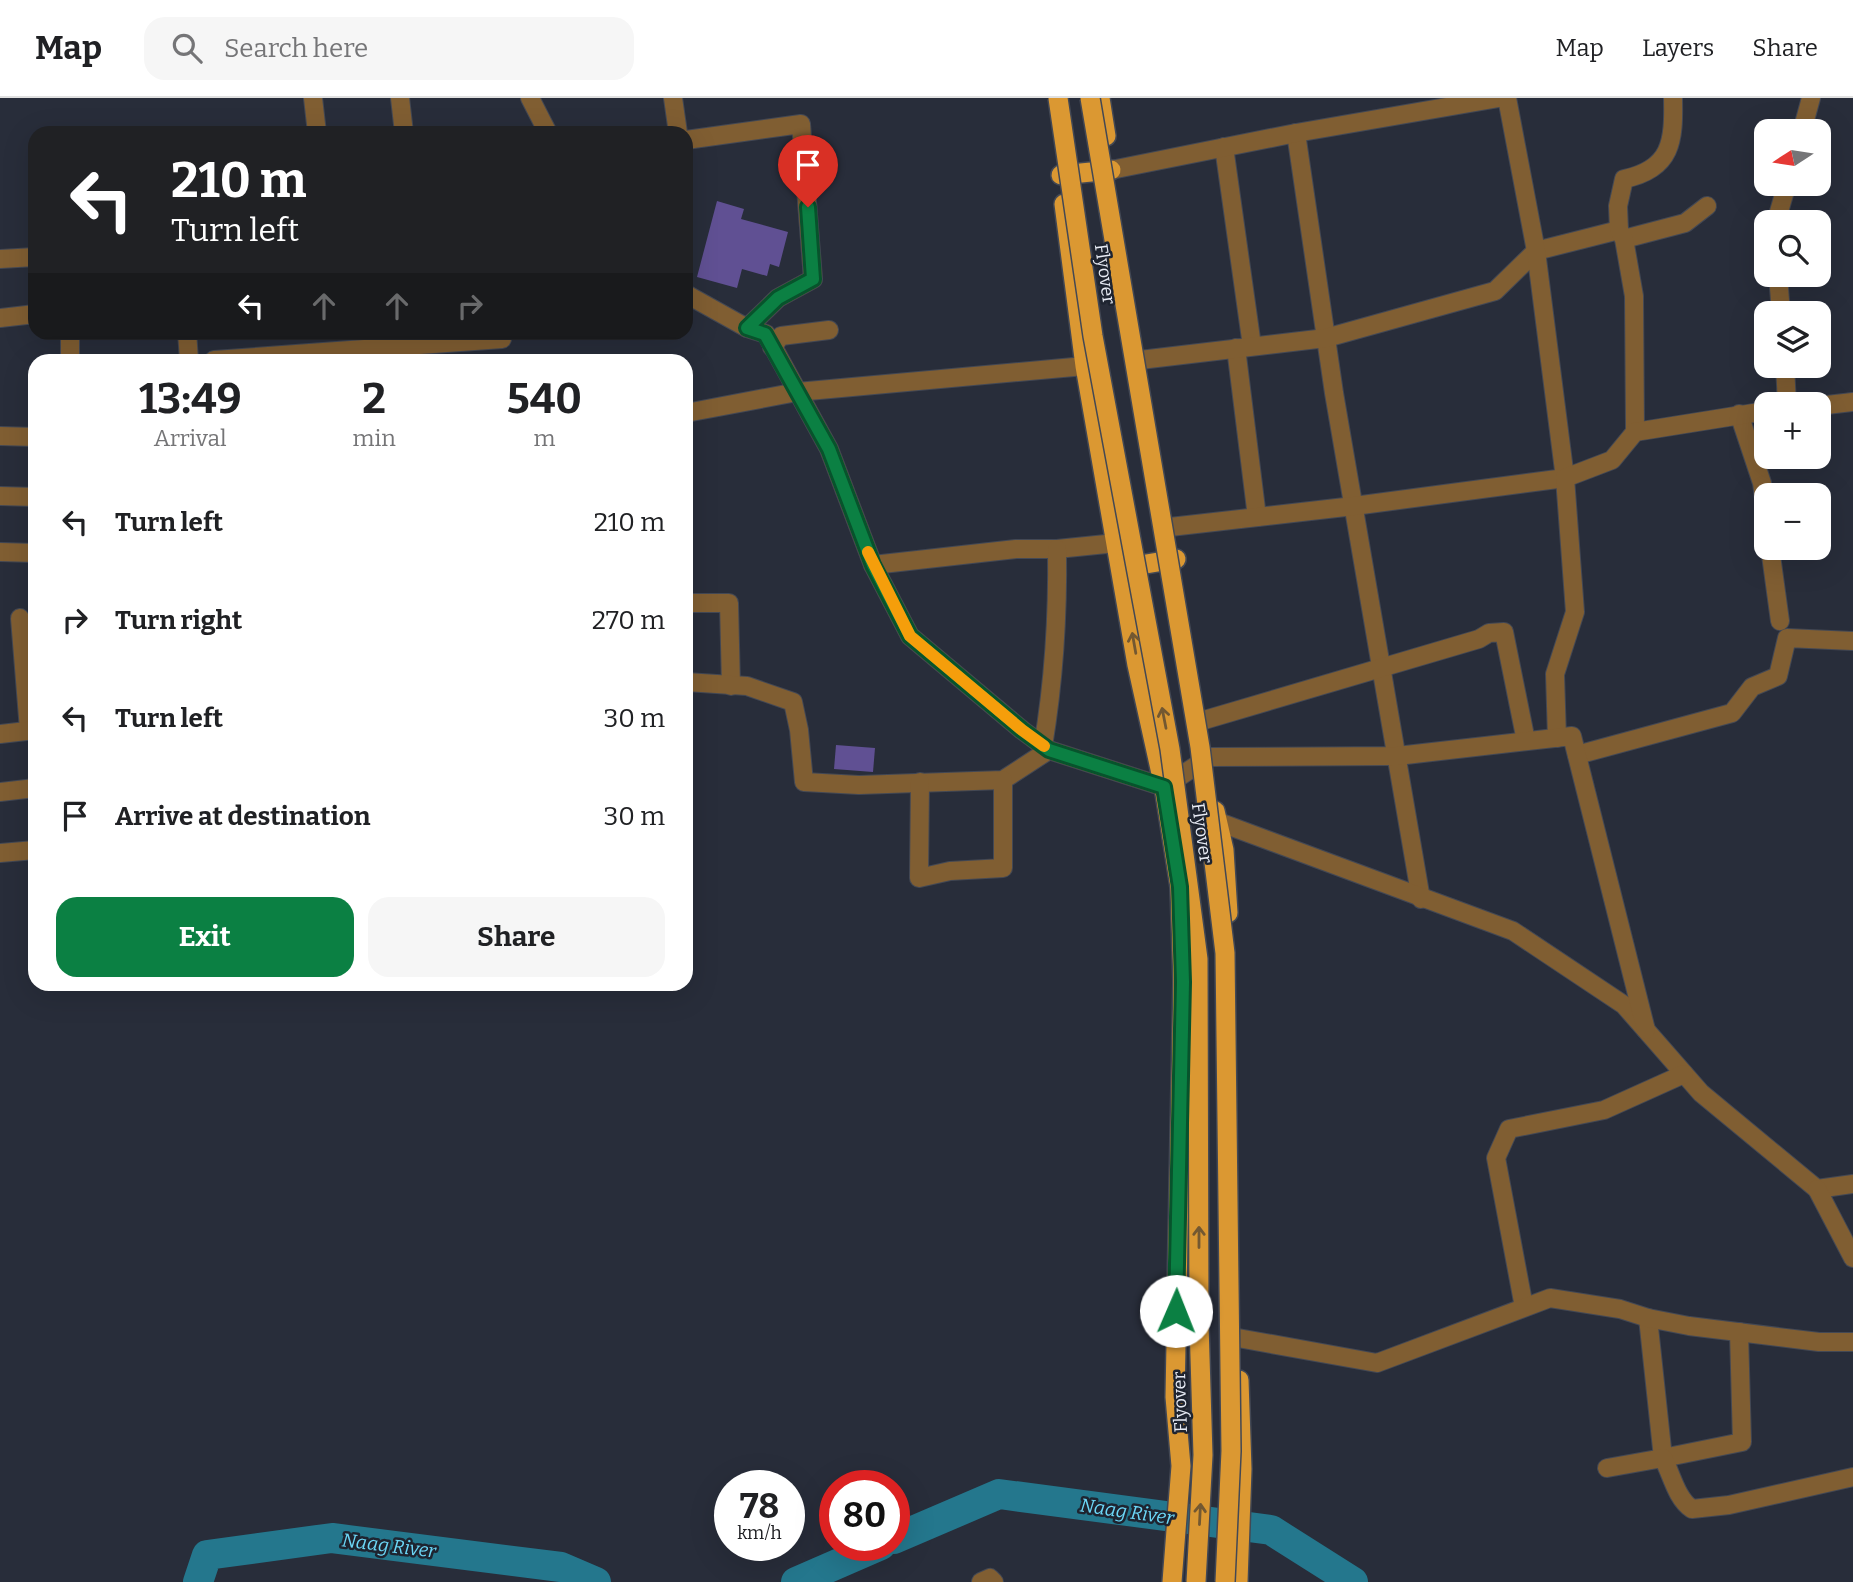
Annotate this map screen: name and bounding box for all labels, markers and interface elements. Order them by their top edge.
search box [144,17,634,80]
text: Map [35,28,102,68]
icon: search [168,29,206,67]
text: Search here [224,33,368,64]
text: Map [1556,34,1604,62]
text: Layers [1642,34,1714,62]
text: Share [1752,34,1818,62]
north arrow [1754,119,1830,196]
map controls [1754,119,1831,560]
pin [778,135,838,207]
icon: arrive [789,146,827,184]
text: 210 m [171,151,306,210]
icon: left [56,154,147,245]
button: search [1754,210,1831,287]
text: Turn left [171,211,299,249]
street label: Flyover [1090,242,1120,306]
icon: left [232,287,270,325]
icon: ahead [305,287,343,325]
icon: ahead [378,287,416,325]
icon: right [451,287,489,325]
button: layers [1754,301,1831,378]
text: 13:49 [139,374,242,424]
text: 2 [362,374,386,424]
text: 540 [507,374,582,424]
button: + [1754,392,1831,469]
text: Arrival [154,424,227,452]
text: min [352,424,396,452]
text: m [533,424,555,452]
button: − [1754,483,1831,560]
icon: left [56,503,94,541]
text: Turn left [115,507,223,538]
text: 210 m [594,507,665,538]
icon: right [56,601,94,639]
text: Turn right [115,605,242,636]
text: 270 m [592,605,665,636]
one-way arrow [1127,632,1140,655]
icon: left [56,699,94,737]
text: Turn left [115,703,223,734]
text: 30 m [604,703,665,734]
one-way arrow [1157,707,1171,730]
icon: arrive [56,797,94,835]
text: Arrive at destination [115,801,370,832]
text: 30 m [604,801,665,832]
street label: Flyover [1187,801,1217,865]
button: Exit [56,897,354,977]
button: Share [368,897,665,977]
one-way arrow [1192,1226,1206,1249]
position arrow [1139,1274,1213,1348]
street label: Flyover [1168,1371,1192,1433]
speed limit sign: 80 [819,1470,910,1561]
text: 78 [740,1485,779,1527]
water label: Naag River [1079,1494,1177,1530]
one-way arrow [1194,1503,1207,1526]
text: km/h [737,1522,782,1544]
water label: Naag River [341,1528,438,1563]

